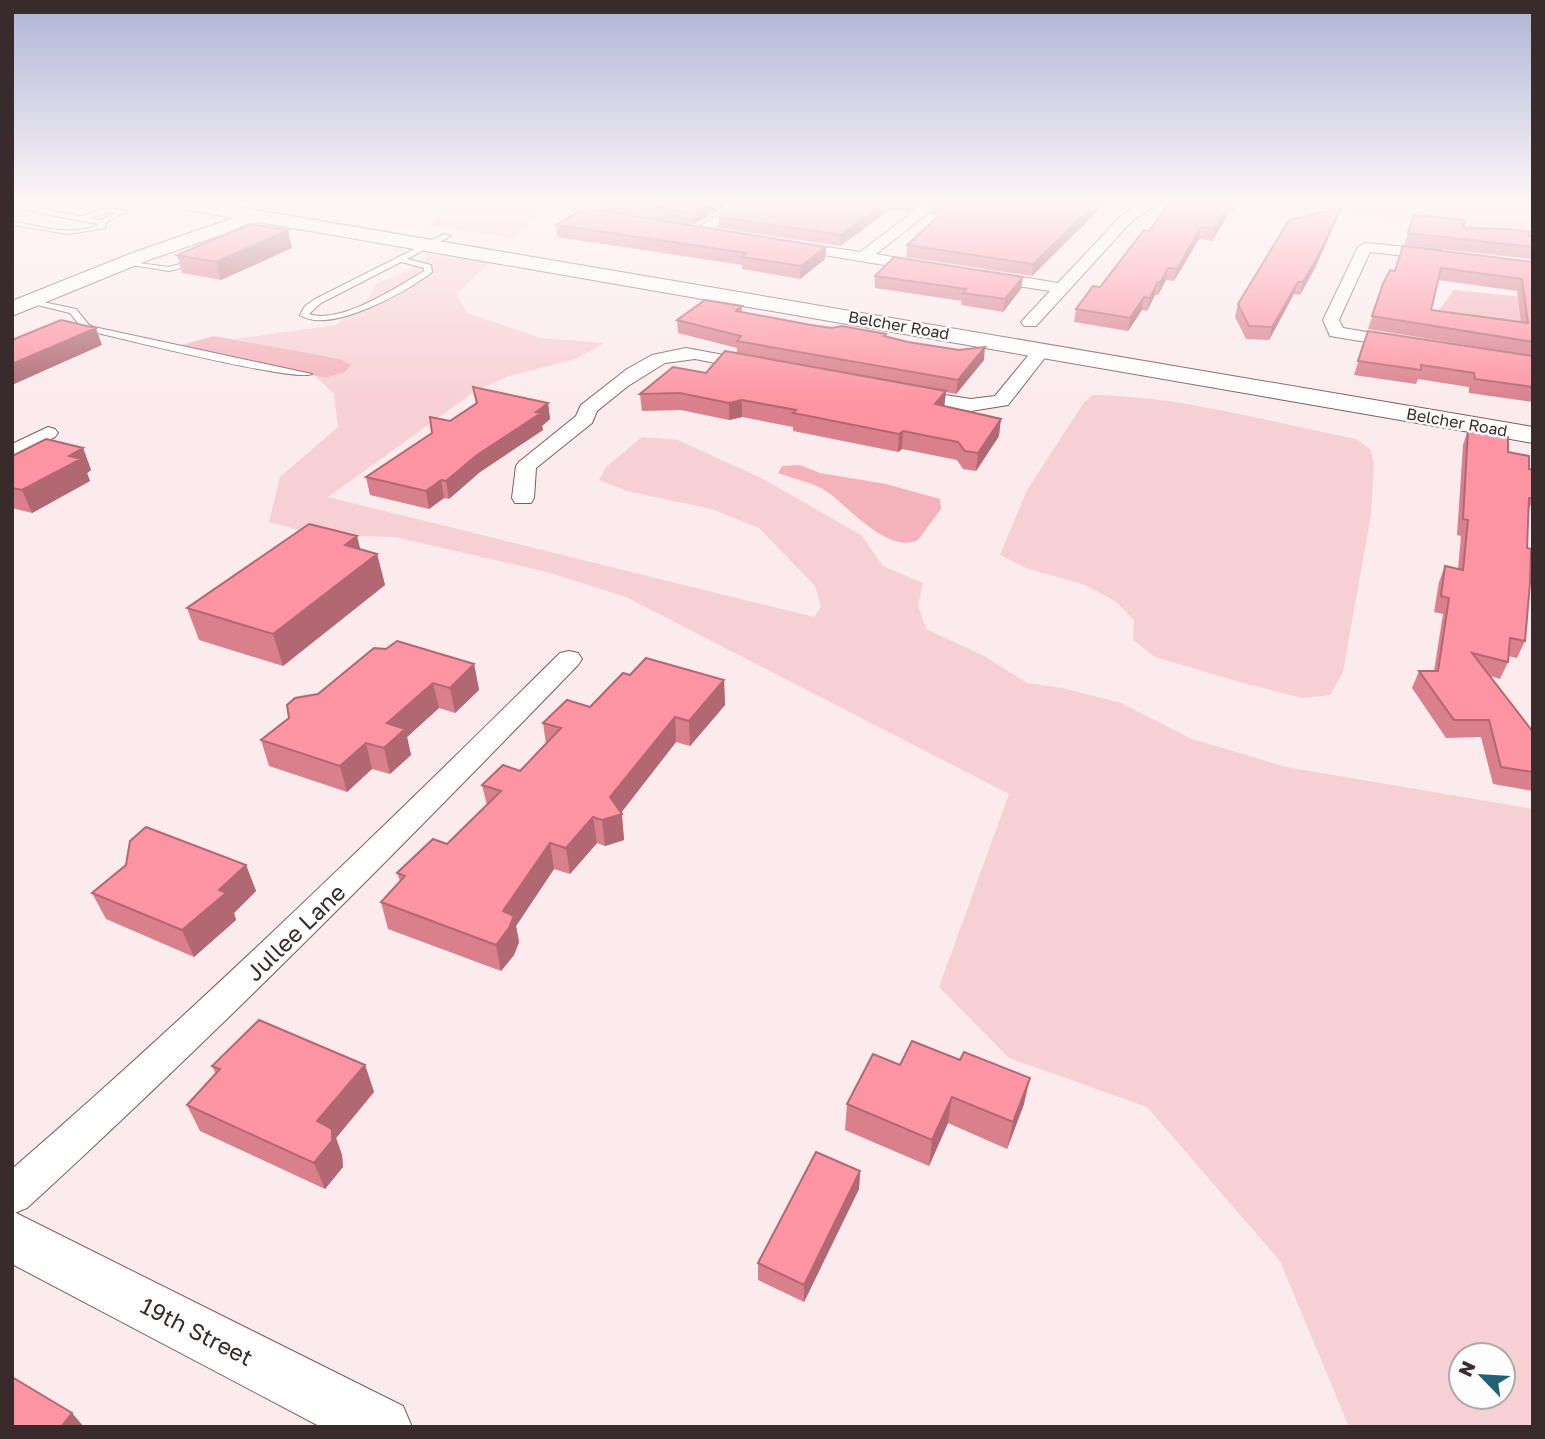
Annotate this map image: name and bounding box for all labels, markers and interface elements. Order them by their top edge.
street label: Belcher Road [847,306,951,344]
street label: Belcher Road [1405,403,1509,441]
street label: Jullee Lane [239,878,351,986]
street label: 19th Street [136,1291,258,1371]
north arrow [1447,1341,1517,1411]
text: N [1453,1357,1480,1380]

